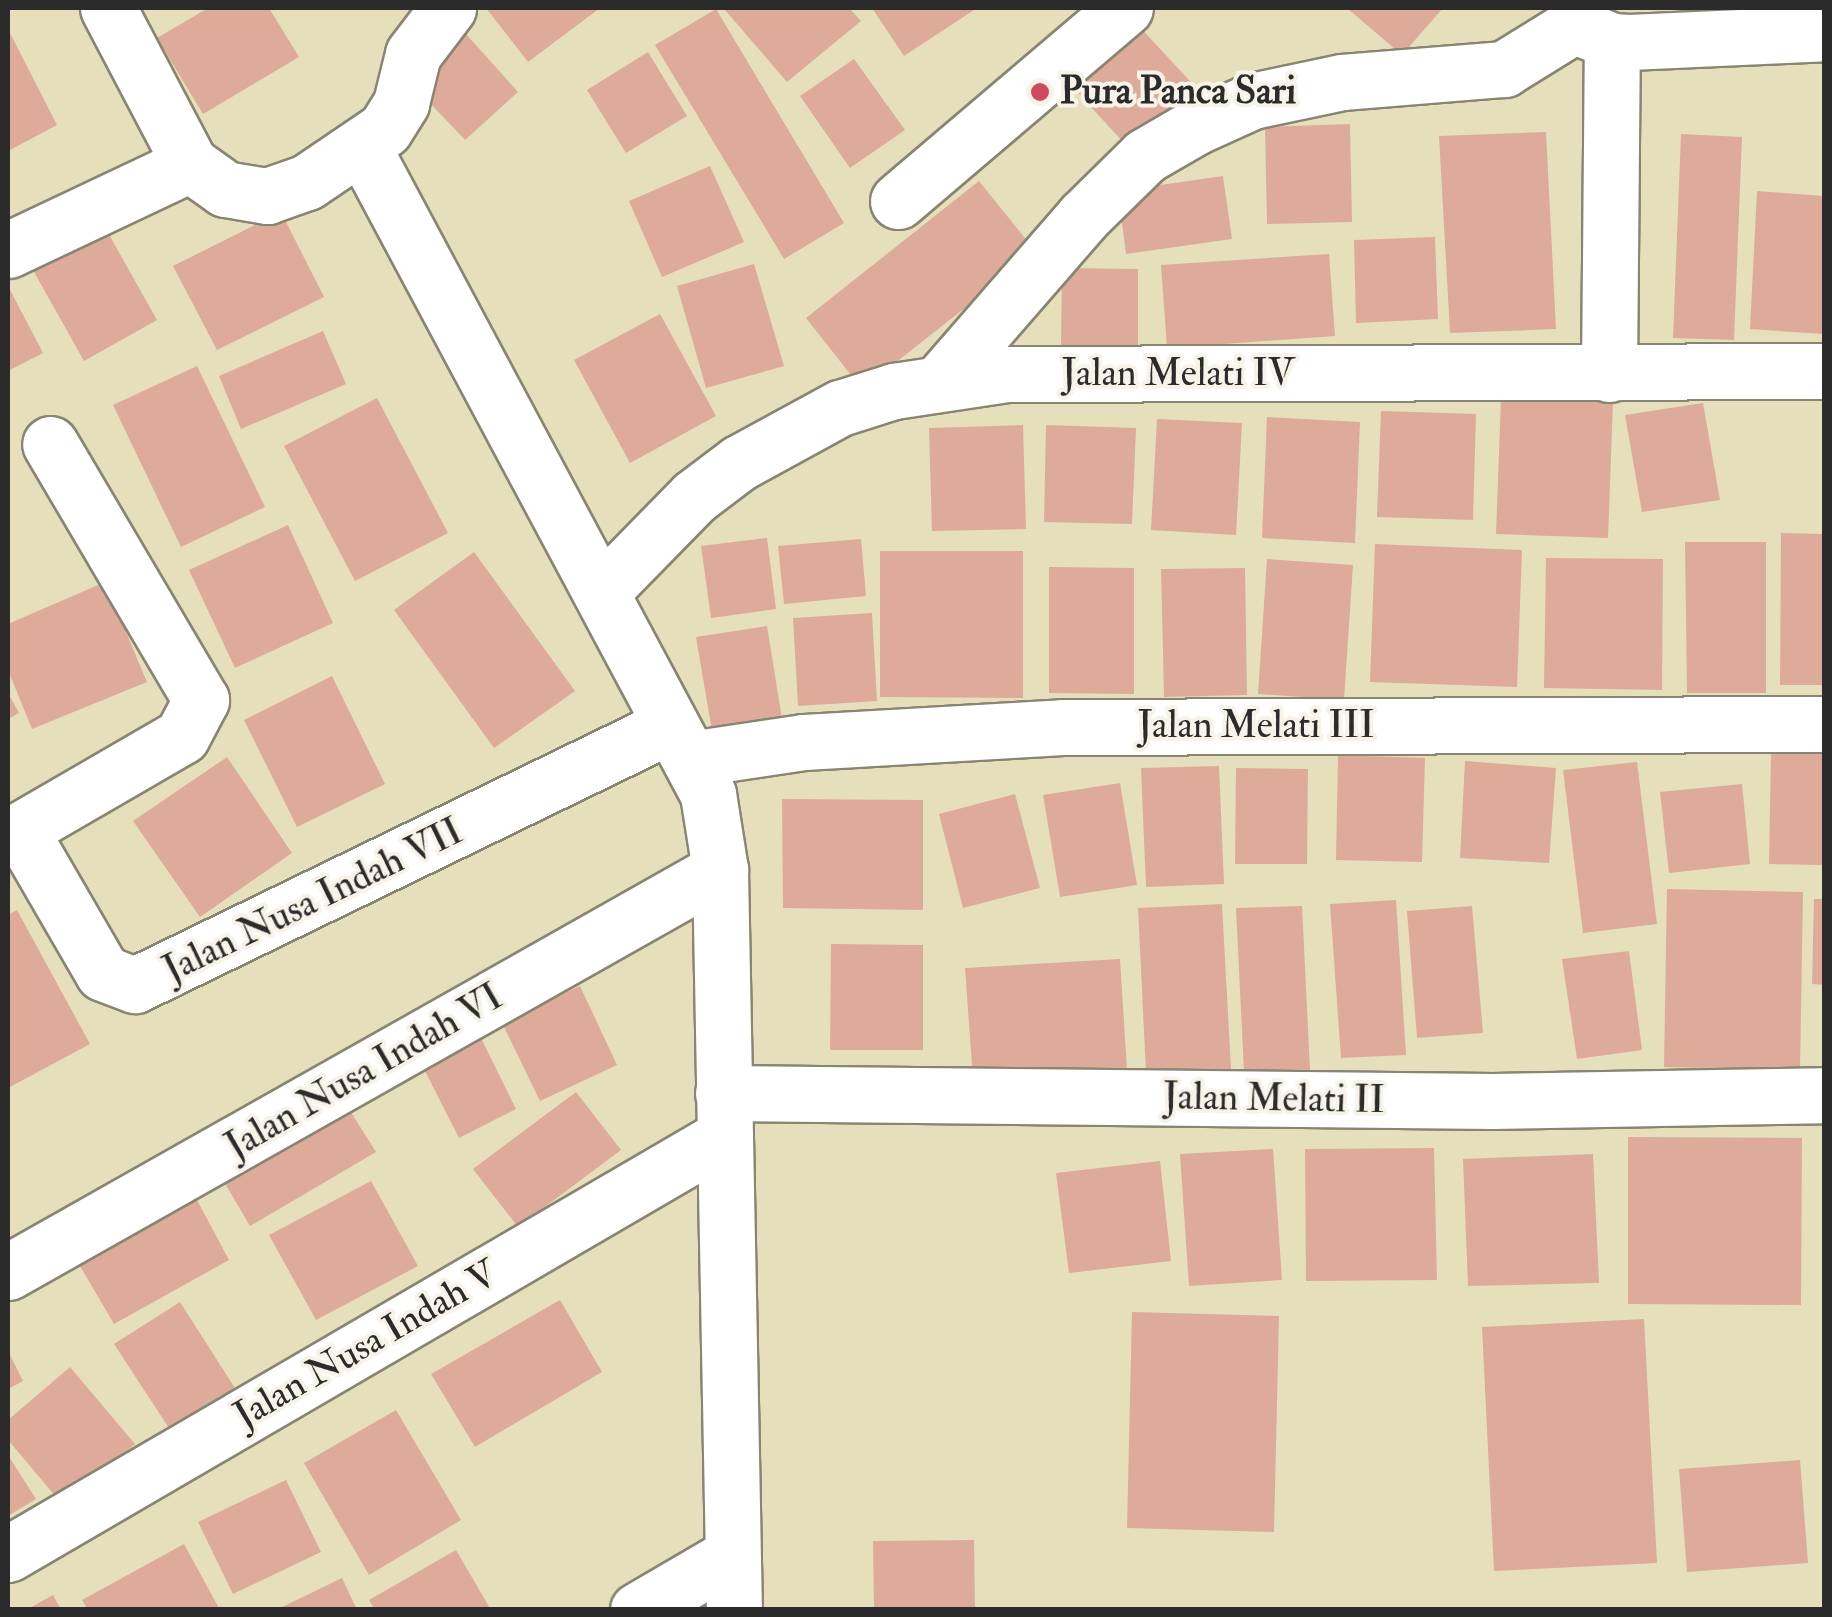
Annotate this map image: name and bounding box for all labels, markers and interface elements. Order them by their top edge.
place label: Pura Panca Sari [1060,69,1296,115]
marker: Pura Panca Sari [1029,81,1051,103]
street label: Jalan Melati IV [1061,351,1295,397]
street label: Jalan Melati III [1138,703,1374,749]
street label: Jalan Nusa Indah VII [156,809,470,993]
street label: Jalan Nusa Indah VI [218,974,510,1170]
street label: Jalan Melati II [1163,1074,1385,1124]
street label: Jalan Nusa Indah V [226,1251,506,1439]

